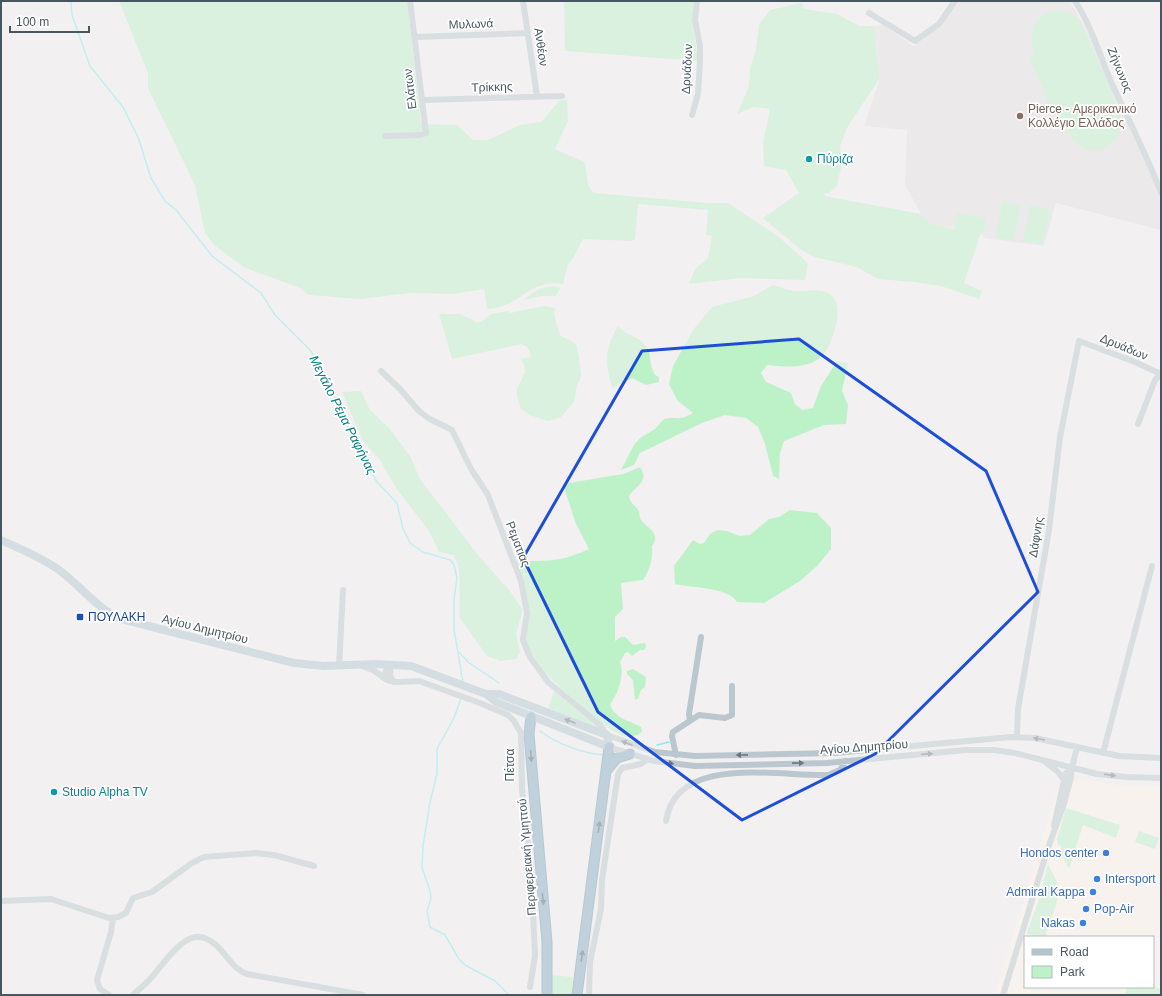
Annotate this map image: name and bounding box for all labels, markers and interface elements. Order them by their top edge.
scale bar [10,8,89,34]
text: 100 m [16,15,49,29]
street label: Μυλωνά [448,16,494,32]
street label: Ανθέον [531,27,551,67]
street label: Δρυάδων [679,43,695,95]
street label: Ζήνωνος [1105,45,1136,95]
street label: Ελάτων [401,68,419,110]
street label: Τρίκκης [471,79,513,95]
place label: Pierce - Αμερικανικό Κολλέγιο Ελλάδος [1028,102,1137,130]
marker: Pierce - Αμερικανικό Κολλέγιο Ελλάδος [1015,111,1025,121]
place label: Πύριζα [817,152,853,166]
marker: Πύριζα [804,154,814,164]
street label: Δρυάδων [1098,331,1150,363]
water label: Μεγάλο Ρέμα Ραφήνας [306,353,380,478]
street label: Δάφνης [1026,515,1046,558]
street label: Ρεματιας [503,519,533,569]
place label: ΠΟΥΛΑΚΗ [88,610,145,624]
marker: ΠΟΥΛΑΚΗ [75,612,85,622]
street label: Αγίου Δημητρίου [161,612,249,646]
one-way arrow [564,717,576,723]
one-way arrow [1033,736,1045,742]
street label: Αγίου Δημητρίου [820,737,908,757]
one-way arrow [621,739,633,745]
street label: Πέτσα [503,748,517,781]
one-way arrow [527,750,534,762]
one-way arrow [921,750,933,757]
one-way arrow [735,752,748,758]
one-way arrow [662,760,674,766]
one-way arrow [792,760,805,766]
one-way arrow [1104,772,1116,778]
place label: Studio Alpha TV [62,785,148,799]
marker: Studio Alpha TV [49,787,59,797]
street label: Περιφερειακή Υμηττού [515,798,539,916]
one-way arrow [596,821,602,834]
place label: Hondos center [1020,846,1098,860]
marker: Hondos center [1101,848,1111,858]
place label: Intersport [1105,872,1156,886]
marker: Intersport [1092,874,1102,884]
place label: Admiral Kappa [1006,885,1085,899]
marker: Admiral Kappa [1088,887,1098,897]
one-way arrow [540,893,546,905]
place label: Pop-Air [1094,902,1134,916]
marker: Pop-Air [1081,904,1091,914]
place label: Nakas [1041,916,1075,930]
marker: Nakas [1078,918,1088,928]
legend [1024,936,1154,988]
text: Road [1060,945,1089,959]
one-way arrow [579,950,585,962]
text: Park [1060,965,1086,979]

